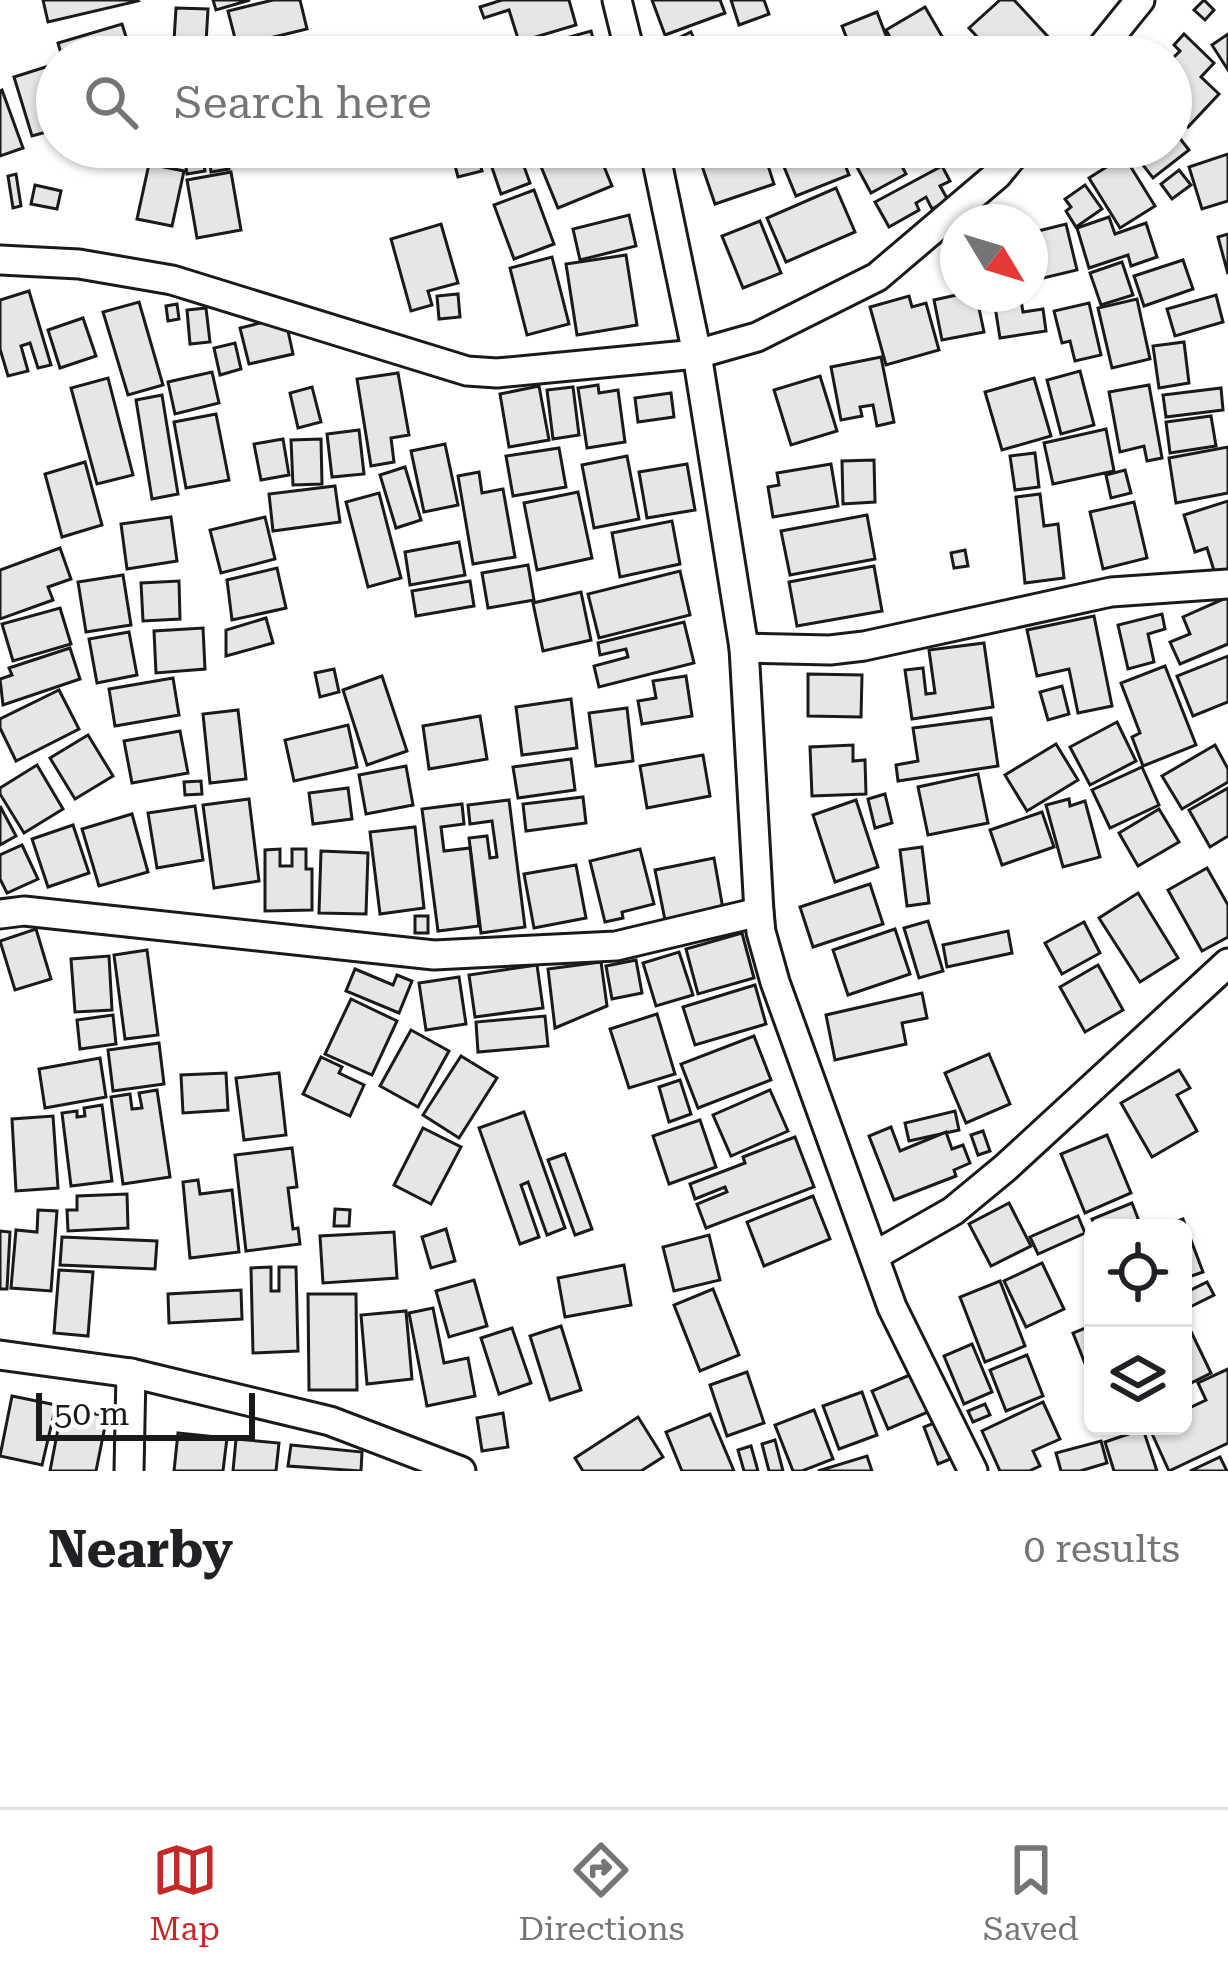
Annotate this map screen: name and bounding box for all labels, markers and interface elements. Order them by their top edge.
search box [36,36,1192,168]
icon: search [78,69,144,135]
text: Search here [174,76,432,129]
north arrow [940,204,1048,312]
map controls [1084,1219,1192,1435]
button: locate [1084,1219,1192,1327]
button: layers [1084,1327,1192,1435]
scale bar [36,1387,255,1440]
text: 50 m [54,1394,129,1433]
text: Nearby [48,1520,233,1579]
text: 0 results [1023,1526,1180,1572]
tab: Map [149,1837,220,1948]
tab: Directions [518,1837,684,1948]
tab: Saved [983,1837,1079,1948]

